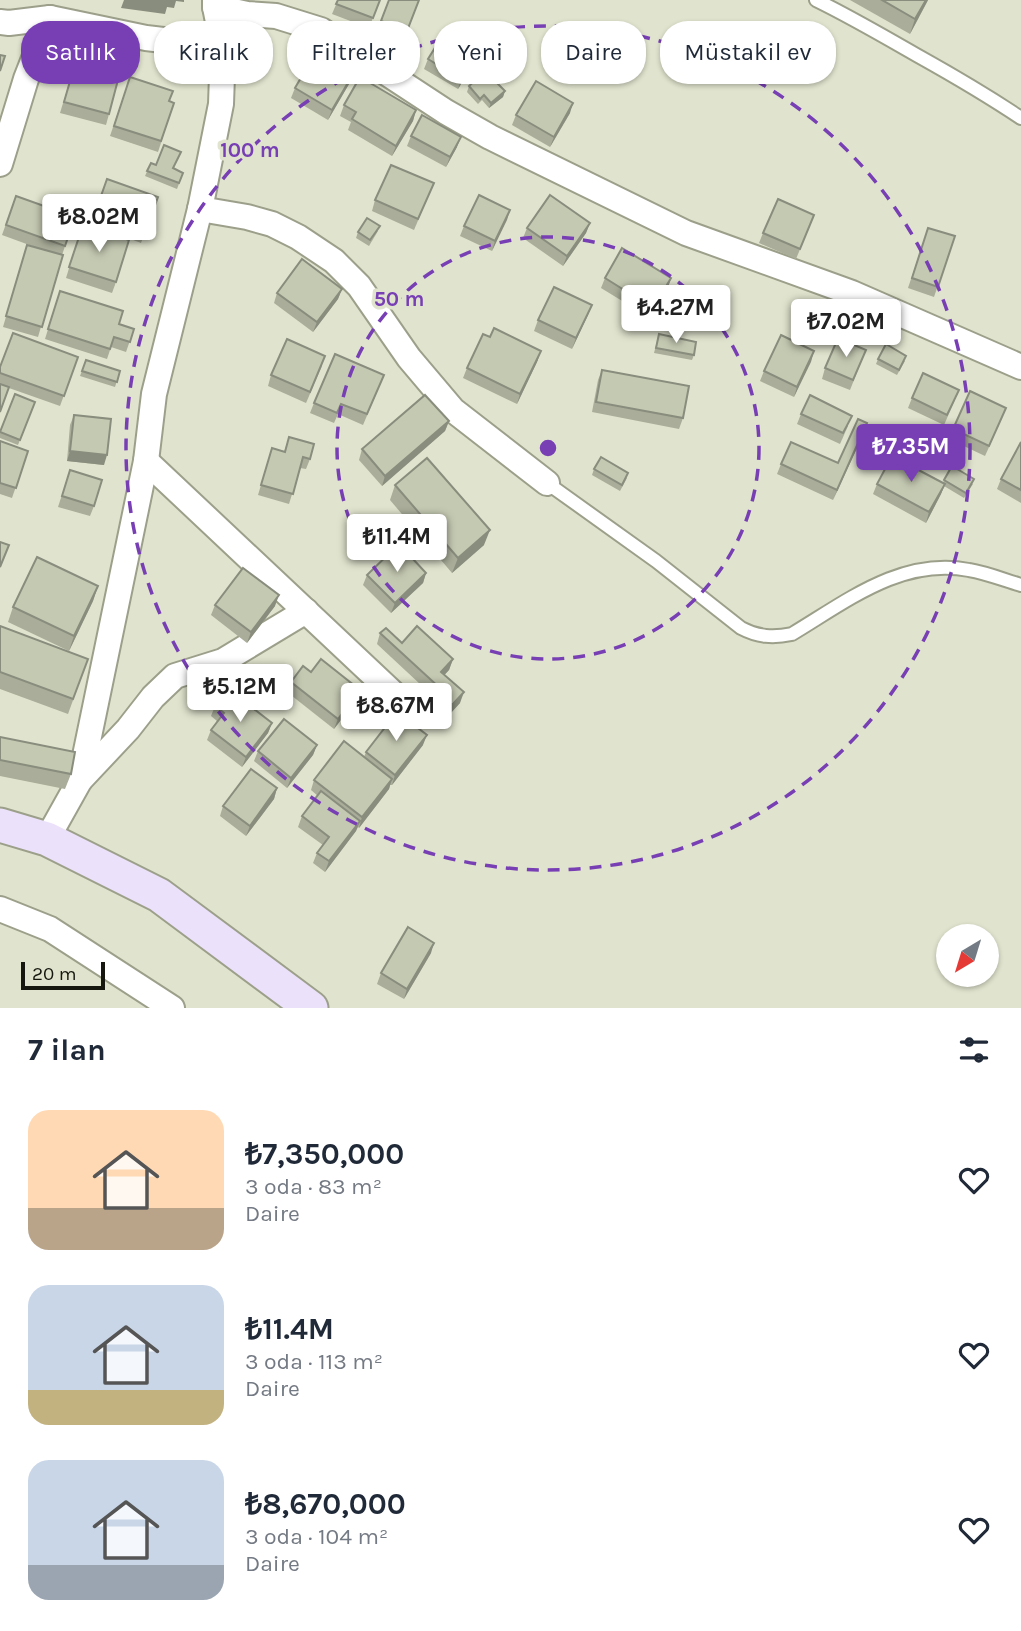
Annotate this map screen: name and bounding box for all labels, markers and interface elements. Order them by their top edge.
chip: Satılık [21,21,140,84]
chip: Kiralık [154,21,273,84]
chip: Filtreler [287,21,420,84]
chip: Yeni [434,21,527,84]
chip: Daire [541,21,646,84]
chip: Müstakil ev [660,21,836,84]
text: 100 m [220,138,280,162]
pin: ₺8.02M [42,194,156,254]
text: ₺8.02M [58,203,140,230]
pin: ₺4.27M [619,286,733,345]
text: 50 m [374,287,424,311]
text: ₺4.27M [637,294,715,321]
pin: ₺7.02M [789,300,903,359]
text: ₺7.02M [807,308,885,335]
pin: ₺7.35M [854,424,968,484]
text: ₺7.35M [872,433,950,460]
centre of rings [536,436,560,460]
pin: ₺11.4M [340,514,454,574]
text: ₺11.4M [363,523,431,550]
pin: ₺5.12M [183,664,297,724]
text: ₺5.12M [203,673,277,700]
pin: ₺8.67M [339,684,453,743]
text: ₺8.67M [357,692,435,719]
north arrow [936,924,999,987]
map controls [936,924,999,987]
scale bar [21,959,105,991]
text: 20 m [32,963,77,985]
icon: filters [955,1031,993,1069]
text: 7 ilan [28,1032,106,1068]
text: ₺7,350,000 [245,1136,404,1172]
icon: home [84,1138,168,1222]
icon: heart [955,1161,993,1199]
text: 3 oda · 83 m² [245,1173,382,1200]
text: Daire [245,1200,300,1227]
text: ₺11.4M [245,1311,334,1347]
icon: home [84,1313,168,1397]
icon: heart [955,1336,993,1374]
text: 3 oda · 113 m² [245,1348,383,1375]
text: Daire [245,1375,300,1402]
text: ₺8,670,000 [245,1486,406,1522]
icon: home [84,1488,168,1572]
icon: heart [955,1511,993,1549]
text: 3 oda · 104 m² [245,1523,388,1550]
text: Daire [245,1550,300,1577]

